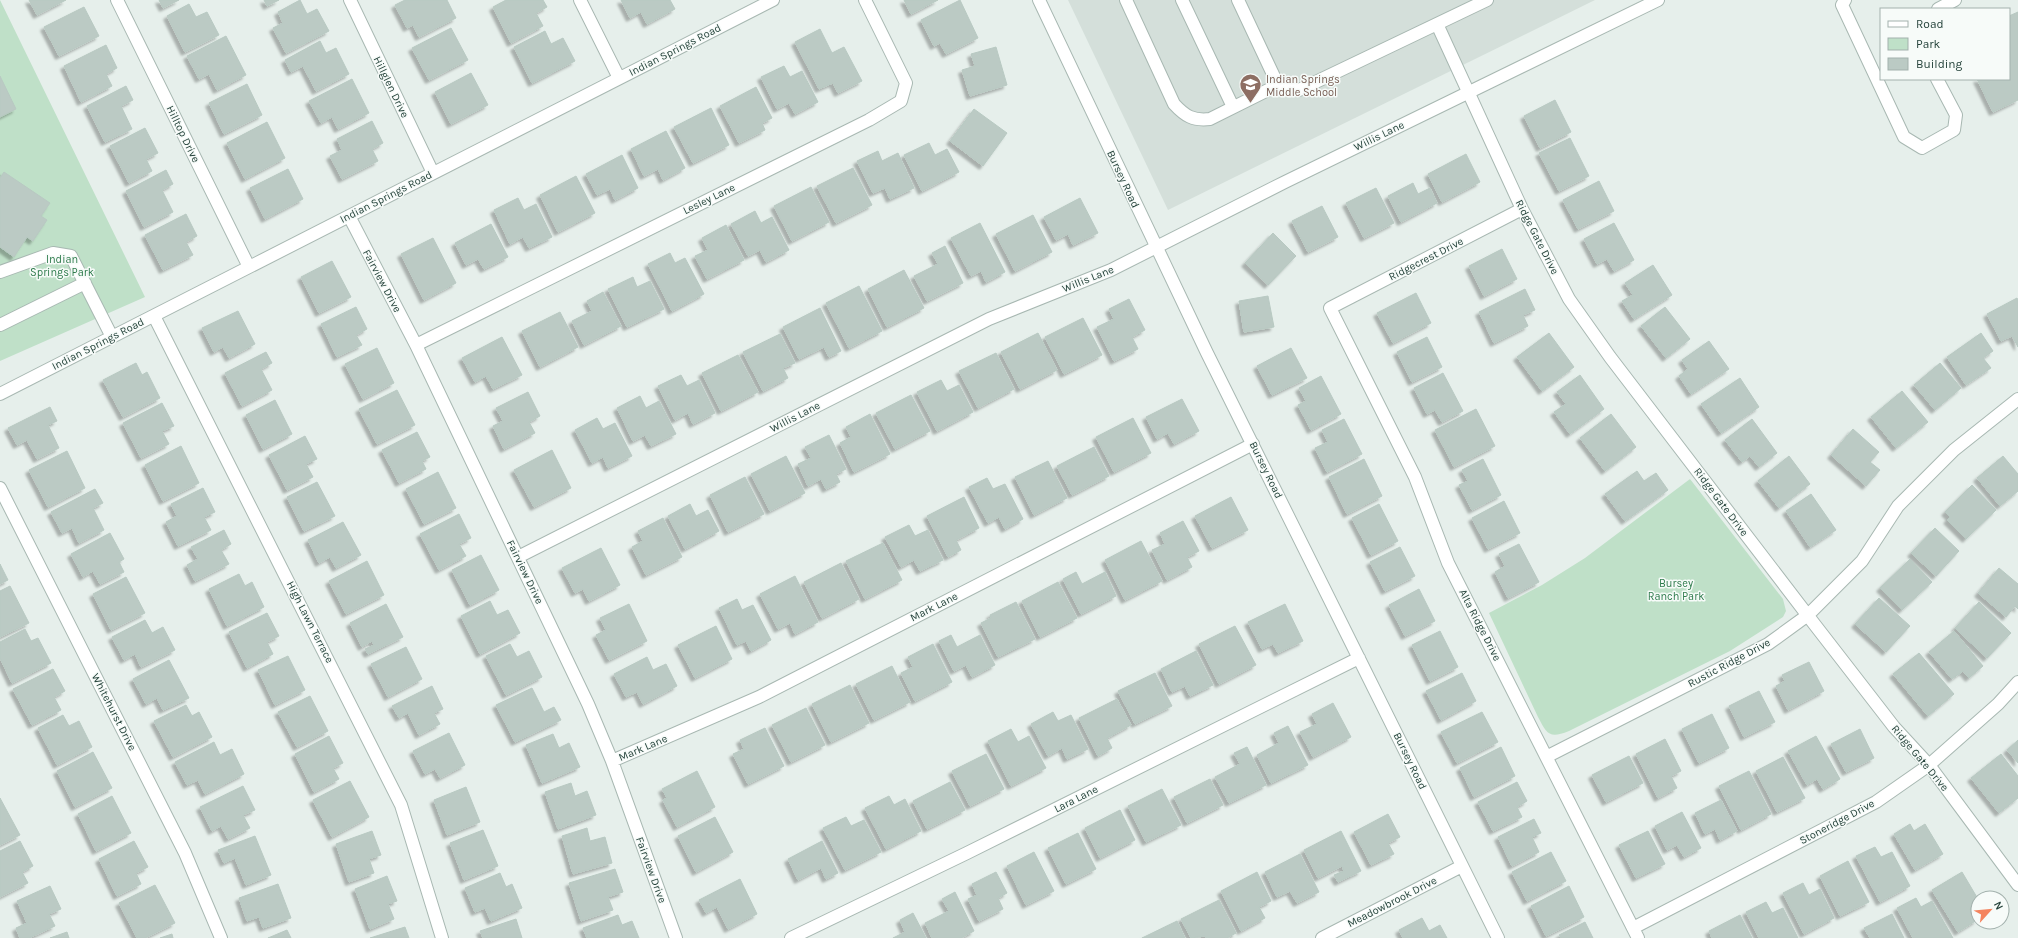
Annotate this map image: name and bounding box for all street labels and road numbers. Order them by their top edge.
street label: Indian Springs Road [627,21,723,79]
street label: Hillglen Drive [371,54,412,120]
street label: Hilltop Drive [164,103,203,165]
street label: Willis Lane [1352,118,1407,154]
street label: Bursey Road [1104,148,1142,210]
street label: Indian Springs Road [338,168,434,226]
street label: Lesley Lane [681,181,738,217]
street label: Ridge Gate Drive [1513,197,1562,277]
street label: Ridgecrest Drive [1387,234,1466,283]
street label: Fairview Drive [360,247,404,315]
street label: Willis Lane [1060,263,1116,295]
street label: Indian Springs Road [50,315,146,373]
street label: Willis Lane [768,399,823,435]
street label: Bursey Road [1247,439,1285,501]
street label: Ridge Gate Drive [1691,465,1751,539]
street label: Fairview Drive [504,538,546,606]
street label: High Lawn Terrace [284,579,336,665]
street label: Alta Ridge Drive [1456,587,1504,663]
street label: Mark Lane [908,589,960,625]
street label: Rustic Ridge Drive [1686,636,1773,690]
street label: Whitehurst Drive [89,671,139,753]
street label: Ridge Gate Drive [1889,722,1952,794]
street label: Bursey Road [1391,730,1429,792]
street label: Mark Lane [617,732,670,764]
street label: Lara Lane [1052,782,1100,816]
street label: Stoneridge Drive [1797,797,1877,847]
street label: Fairview Drive [633,835,669,905]
street label: Meadowbrook Drive [1345,874,1439,930]

